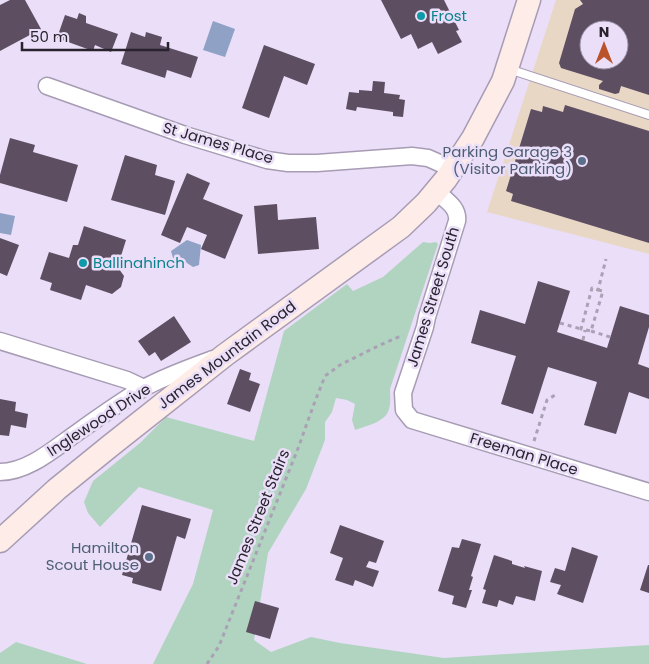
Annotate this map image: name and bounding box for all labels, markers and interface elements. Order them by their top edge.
place label: Frost [431,5,467,26]
marker: Frost [415,10,427,22]
scale bar [22,20,169,52]
north arrow [579,20,629,70]
text: N [599,22,609,42]
text: 50 m [30,26,68,47]
street label: St James Place [161,117,276,168]
place label: Parking Garage 3 (Visitor Parking) [443,141,572,179]
marker: Parking Garage 3 (Visitor Parking) [576,155,588,167]
street label: James Street South [401,224,464,370]
place label: Ballinahinch [93,252,185,273]
marker: Ballinahinch [77,257,89,269]
street label: James Mountain Road [153,296,300,414]
street label: Inglewood Drive [43,378,155,461]
street label: Freeman Place [468,427,581,480]
street label: James Street Stairs [221,446,294,588]
place label: Hamilton Scout House [46,537,139,575]
marker: Hamilton Scout House [143,551,155,563]

